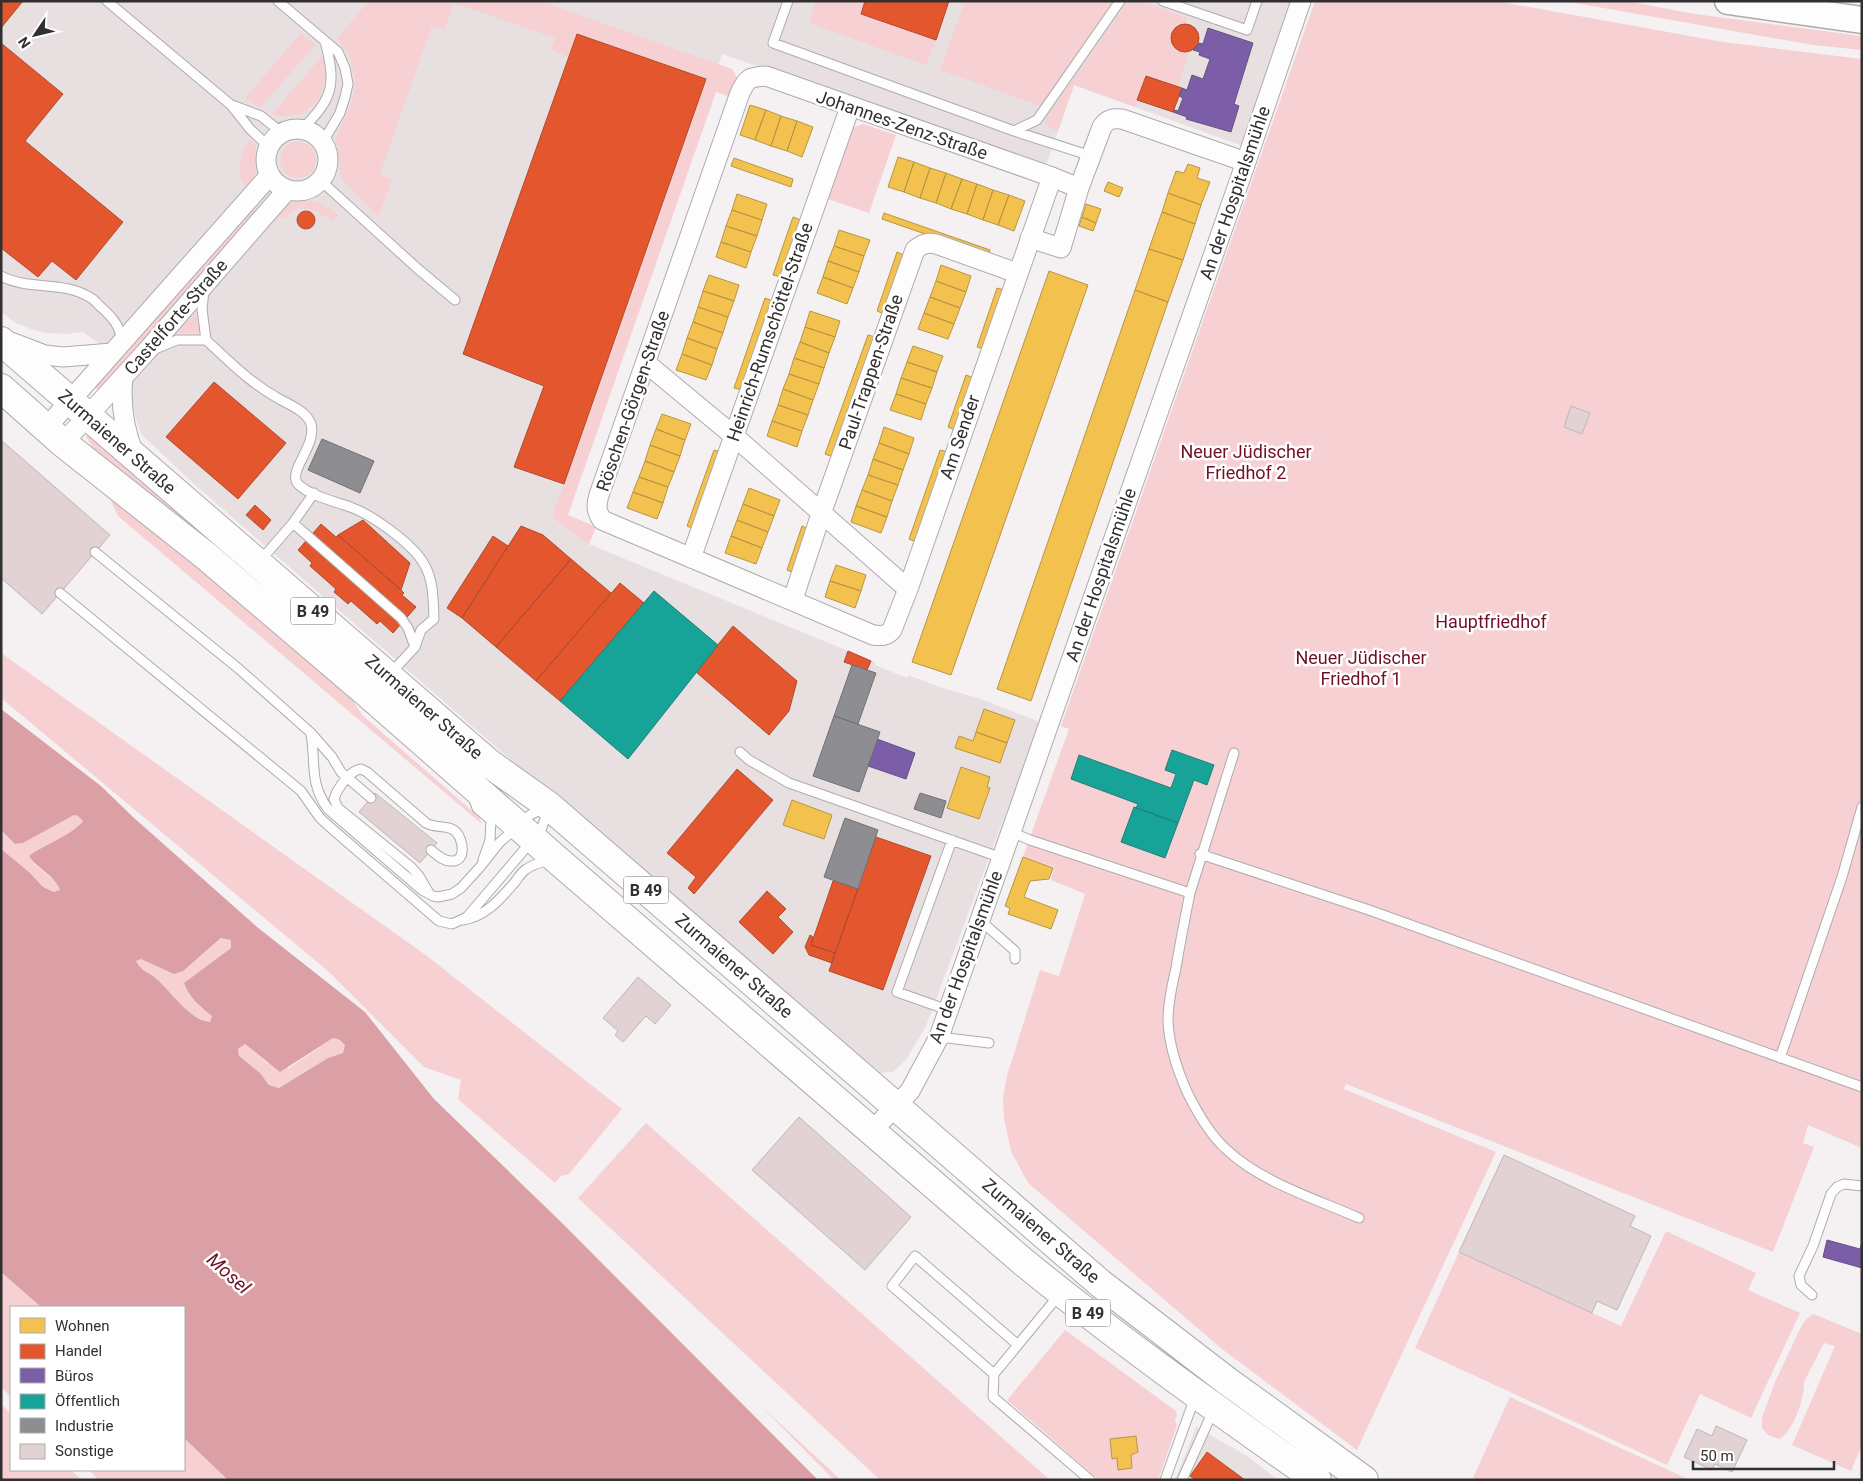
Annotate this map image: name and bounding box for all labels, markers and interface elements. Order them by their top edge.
north arrow [10,10,60,60]
text: N [15,34,34,51]
street label: Johannes-Zenz-Straße [814,85,991,164]
street label: An der Hospitalsmühle [1195,103,1274,282]
street label: Heinrich-Rumschöttel-Straße [722,220,817,444]
street label: Castelforte-Straße [120,255,232,379]
street label: Paul-Trappen-Straße [834,291,907,452]
street label: Röschen-Görgen-Straße [592,308,673,494]
street label: Zurmaiener Straße [54,385,180,498]
street label: Am Sender [935,392,984,482]
park label: Neuer Jüdischer Friedhof 2 [1180,441,1312,483]
street label: An der Hospitalsmühle [1061,485,1140,664]
road number: B 49 [290,598,336,624]
park label: Hauptfriedhof [1435,611,1547,632]
park label: Neuer Jüdischer Friedhof 1 [1295,647,1427,689]
street label: Zurmaiener Straße [361,650,487,763]
street label: An der Hospitalsmühle [925,868,1007,1046]
road number: B 49 [624,876,668,904]
street label: Zurmaiener Straße [671,909,797,1022]
street label: Zurmaiener Straße [978,1174,1104,1287]
water label: Mosel [202,1248,255,1299]
road number: B 49 [1066,1300,1110,1326]
legend [10,1306,185,1471]
text: Wohnen [55,1317,109,1335]
text: Handel [55,1342,102,1360]
text: Büros [55,1367,94,1385]
text: Öffentlich [55,1392,120,1410]
text: Industrie [55,1417,113,1435]
scale bar [1693,1438,1834,1470]
text: Sonstige [55,1442,113,1460]
text: 50 m [1700,1447,1734,1465]

